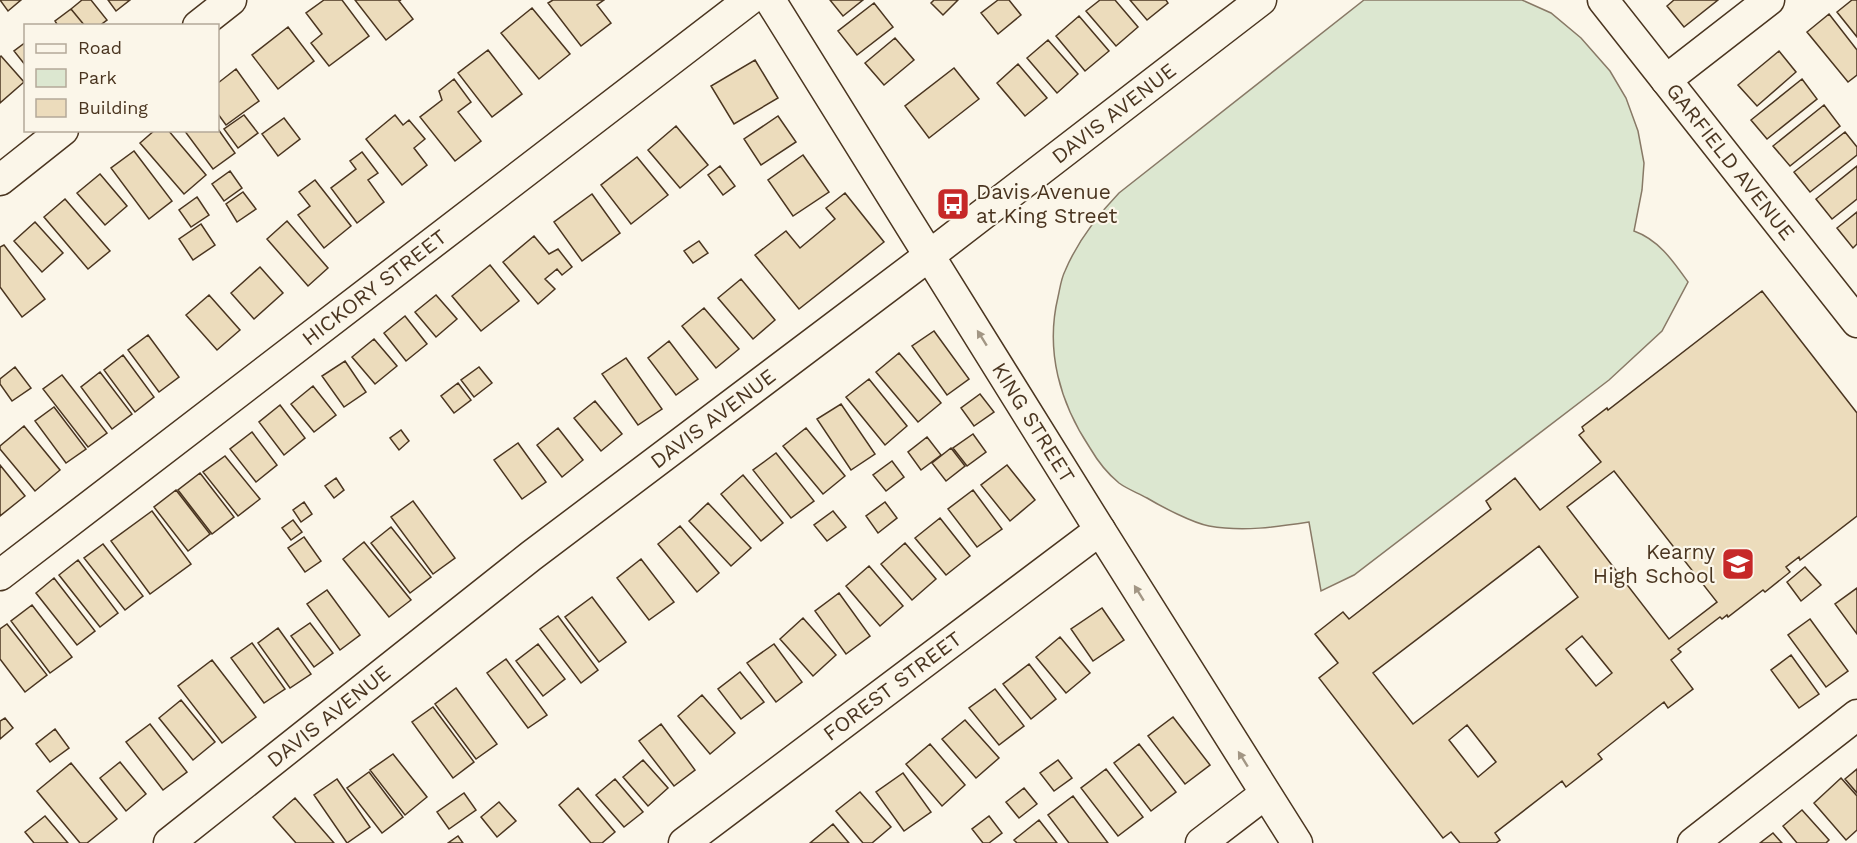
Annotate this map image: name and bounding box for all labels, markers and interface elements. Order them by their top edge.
legend [24,24,219,132]
text: Road [78,37,122,58]
street label: DAVIS AVENUE [1047,57,1181,169]
text: Park [78,67,117,88]
street label: GARFIELD AVENUE [1661,78,1801,245]
text: Building [78,97,148,118]
place label: Davis Avenue at King Street [976,179,1118,228]
bus stop icon: Davis Avenue at King Street [935,186,971,222]
street label: HICKORY STREET [297,224,452,351]
one-way arrow [976,330,987,346]
street label: KING STREET [987,358,1081,487]
street label: DAVIS AVENUE [645,363,780,473]
place label: Kearny High School [1593,539,1716,588]
school or university icon: Kearny High School [1720,546,1756,582]
one-way arrow [1134,585,1145,601]
street label: FOREST STREET [818,625,967,746]
street label: DAVIS AVENUE [262,659,395,772]
one-way arrow [1237,750,1248,767]

